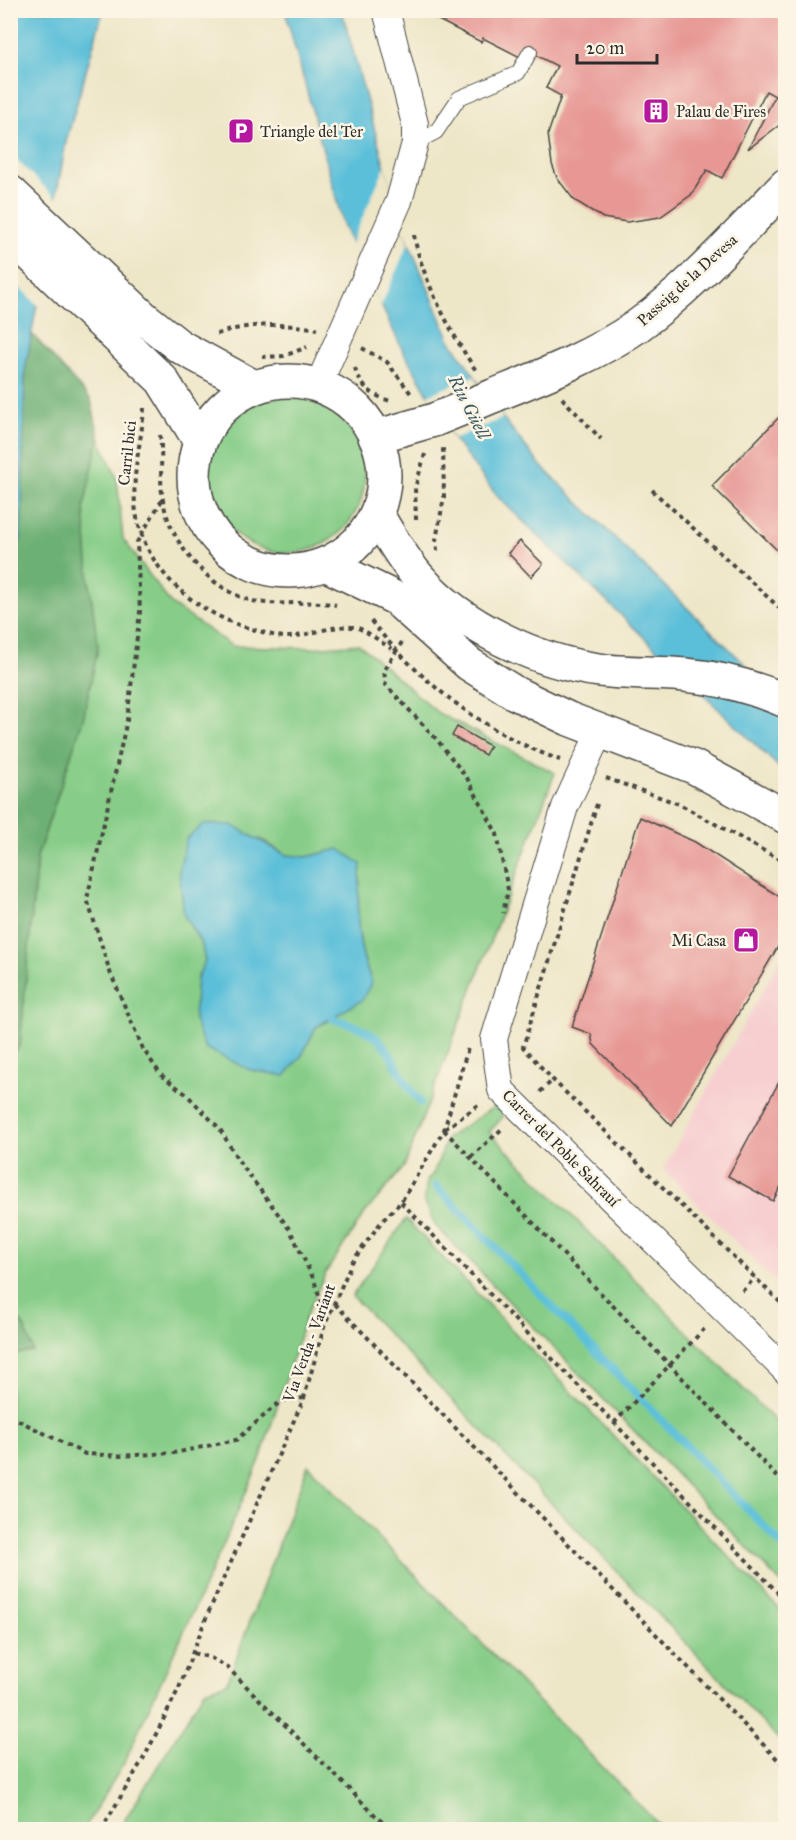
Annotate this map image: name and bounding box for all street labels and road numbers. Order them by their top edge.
street label: Passeig de la Devesa [633,230,742,331]
street label: Carril bici [114,419,140,486]
street label: Carrer del Poble Sahrauí [499,1086,624,1211]
street label: Via Verda - Variant [278,1281,339,1406]

